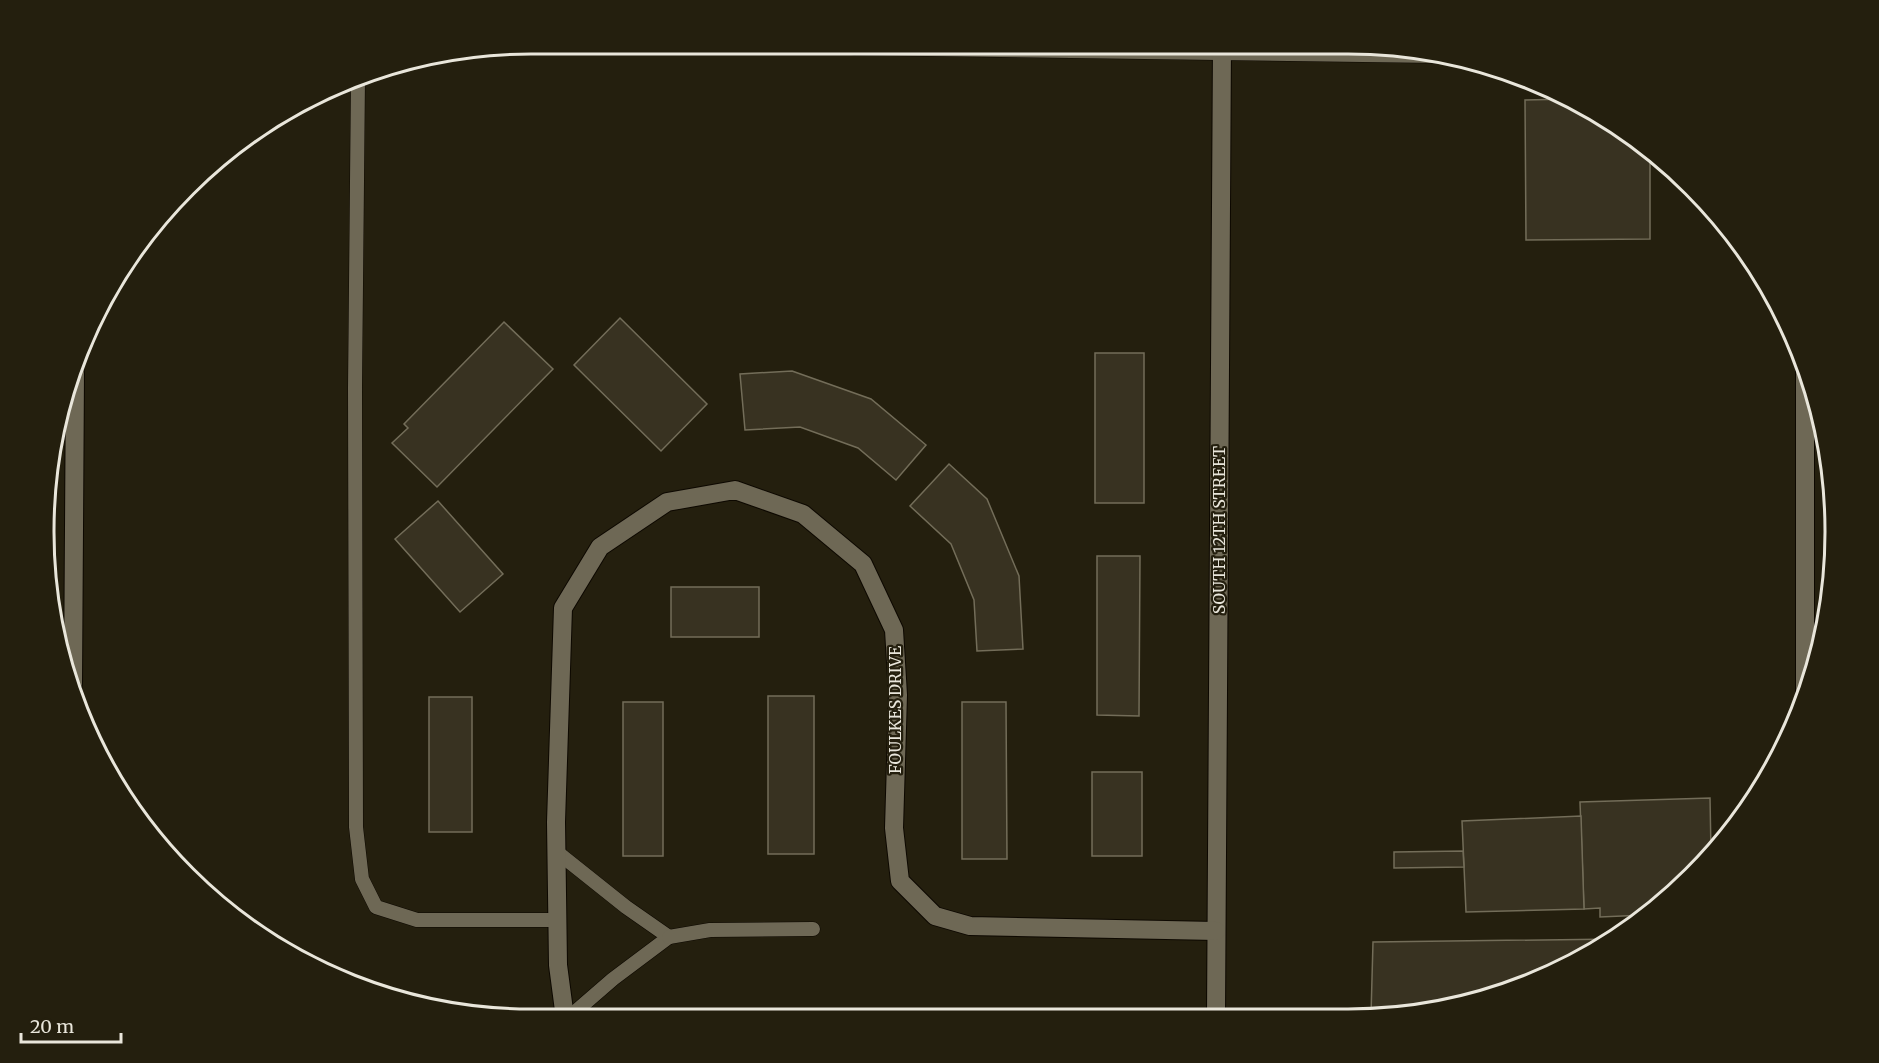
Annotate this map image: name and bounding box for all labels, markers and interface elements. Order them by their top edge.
street label: SOUTH 12TH STREET [1209,446,1229,614]
street label: FOULKES DRIVE [885,645,905,774]
scale bar [21,1006,122,1044]
text: 20 m [30,1015,74,1038]

